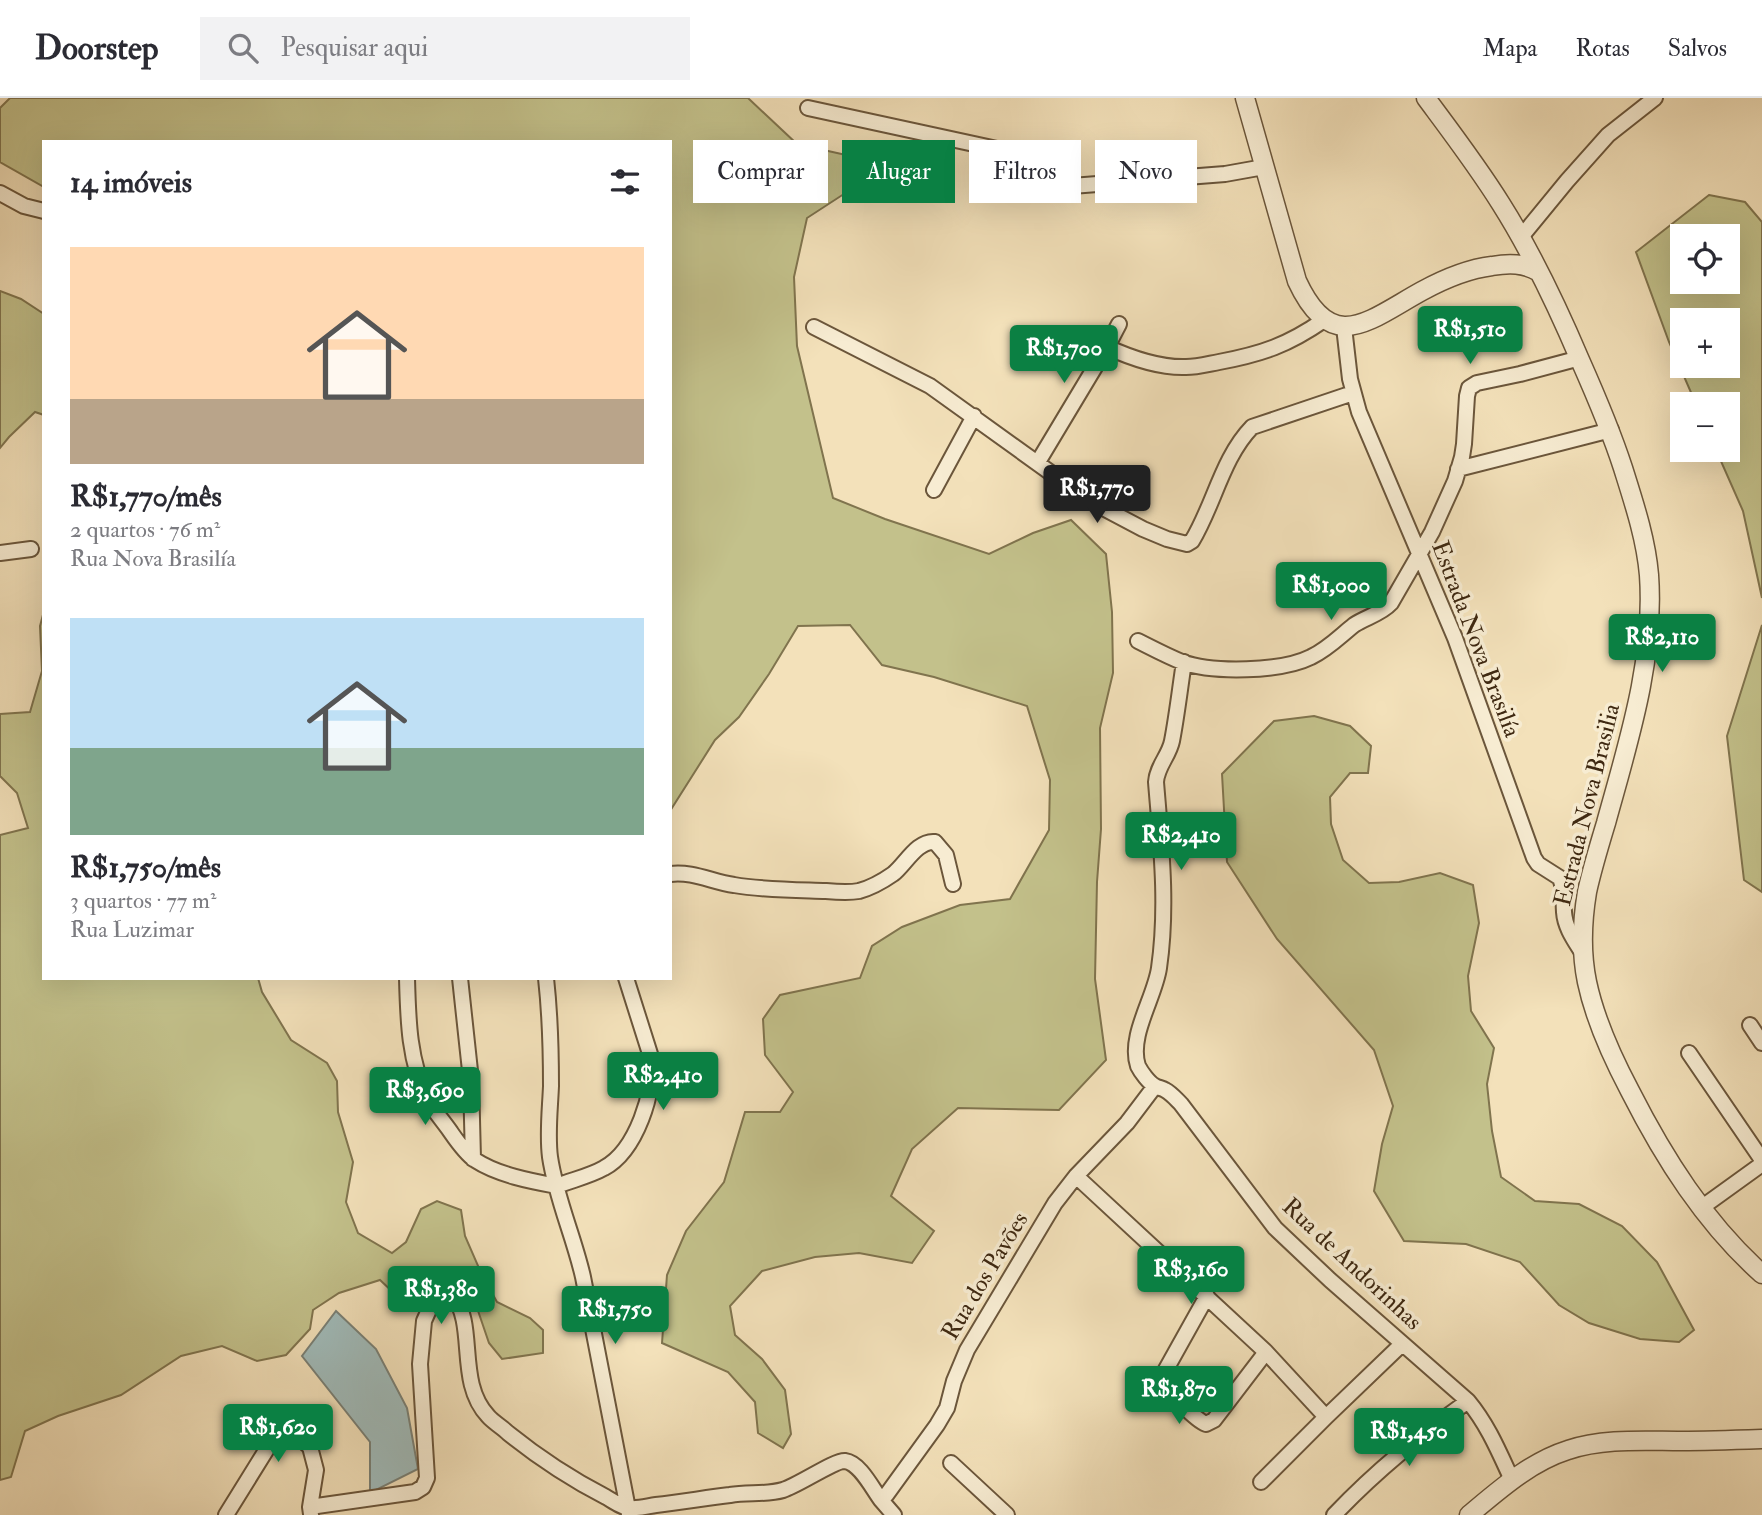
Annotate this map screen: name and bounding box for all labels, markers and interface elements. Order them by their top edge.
search box [200,17,690,80]
text: Doorstep [35,28,158,69]
icon: search [224,29,262,67]
text: Pesquisar aqui [280,32,428,64]
text: Mapa [1482,33,1537,64]
text: Rotas [1575,33,1630,64]
text: Salvos [1668,33,1727,64]
chip: Comprar [693,140,828,203]
chip: Alugar [842,140,955,203]
chip: Filtros [969,140,1081,203]
chip: Novo [1095,140,1197,203]
icon: filters [606,163,644,201]
text: 14 imóveis [70,164,192,201]
map controls [1670,224,1740,462]
button: locate [1670,224,1740,294]
icon: home [294,292,420,418]
pin: R$1,510 [1405,306,1535,366]
button: + [1670,308,1740,378]
text: R$1,510 [1434,314,1506,343]
pin: R$1,700 [999,326,1129,385]
text: R$1,700 [1026,333,1102,362]
button: − [1670,392,1740,462]
pin: R$1,770 [1032,466,1162,525]
text: R$1,770 [1059,473,1135,502]
text: R$1,770/mês [70,478,222,515]
text: 2 quartos · 76 m² [70,515,220,544]
street label: Estrada Nova Brasilía [1424,536,1528,743]
text: Rua Nova Brasilía [70,544,236,573]
pin: R$1,000 [1266,562,1396,622]
text: R$1,000 [1292,570,1370,599]
pin: R$2,110 [1597,614,1727,674]
text: R$2,110 [1625,622,1699,651]
icon: home [294,663,420,789]
street label: Estrada Nova Brasilia [1547,699,1627,910]
pin: R$2,410 [1116,812,1246,872]
text: R$2,410 [1141,820,1221,849]
text: R$1,750/mês [70,849,221,886]
text: 3 quartos · 77 m² [70,886,216,915]
text: Rua Luzimar [70,915,194,944]
pin: R$2,410 [598,1052,728,1112]
text: R$2,410 [623,1060,703,1089]
pin: R$3,690 [360,1068,490,1127]
text: R$3,690 [386,1075,464,1104]
street label: Rua de Andorinhas [1275,1191,1429,1337]
street label: Rua dos Pavões [935,1206,1035,1346]
pin: R$3,160 [1126,1246,1256,1306]
text: R$3,160 [1153,1254,1229,1283]
pin: R$1,380 [376,1266,506,1326]
text: R$1,380 [404,1274,478,1303]
pin: R$1,750 [550,1286,680,1346]
text: R$1,750 [578,1294,652,1323]
pin: R$1,870 [1114,1366,1244,1426]
text: R$1,870 [1141,1374,1217,1403]
pin: R$1,620 [213,1404,343,1464]
pin: R$1,450 [1344,1408,1474,1468]
text: R$1,620 [239,1412,317,1441]
text: R$1,450 [1370,1416,1448,1445]

